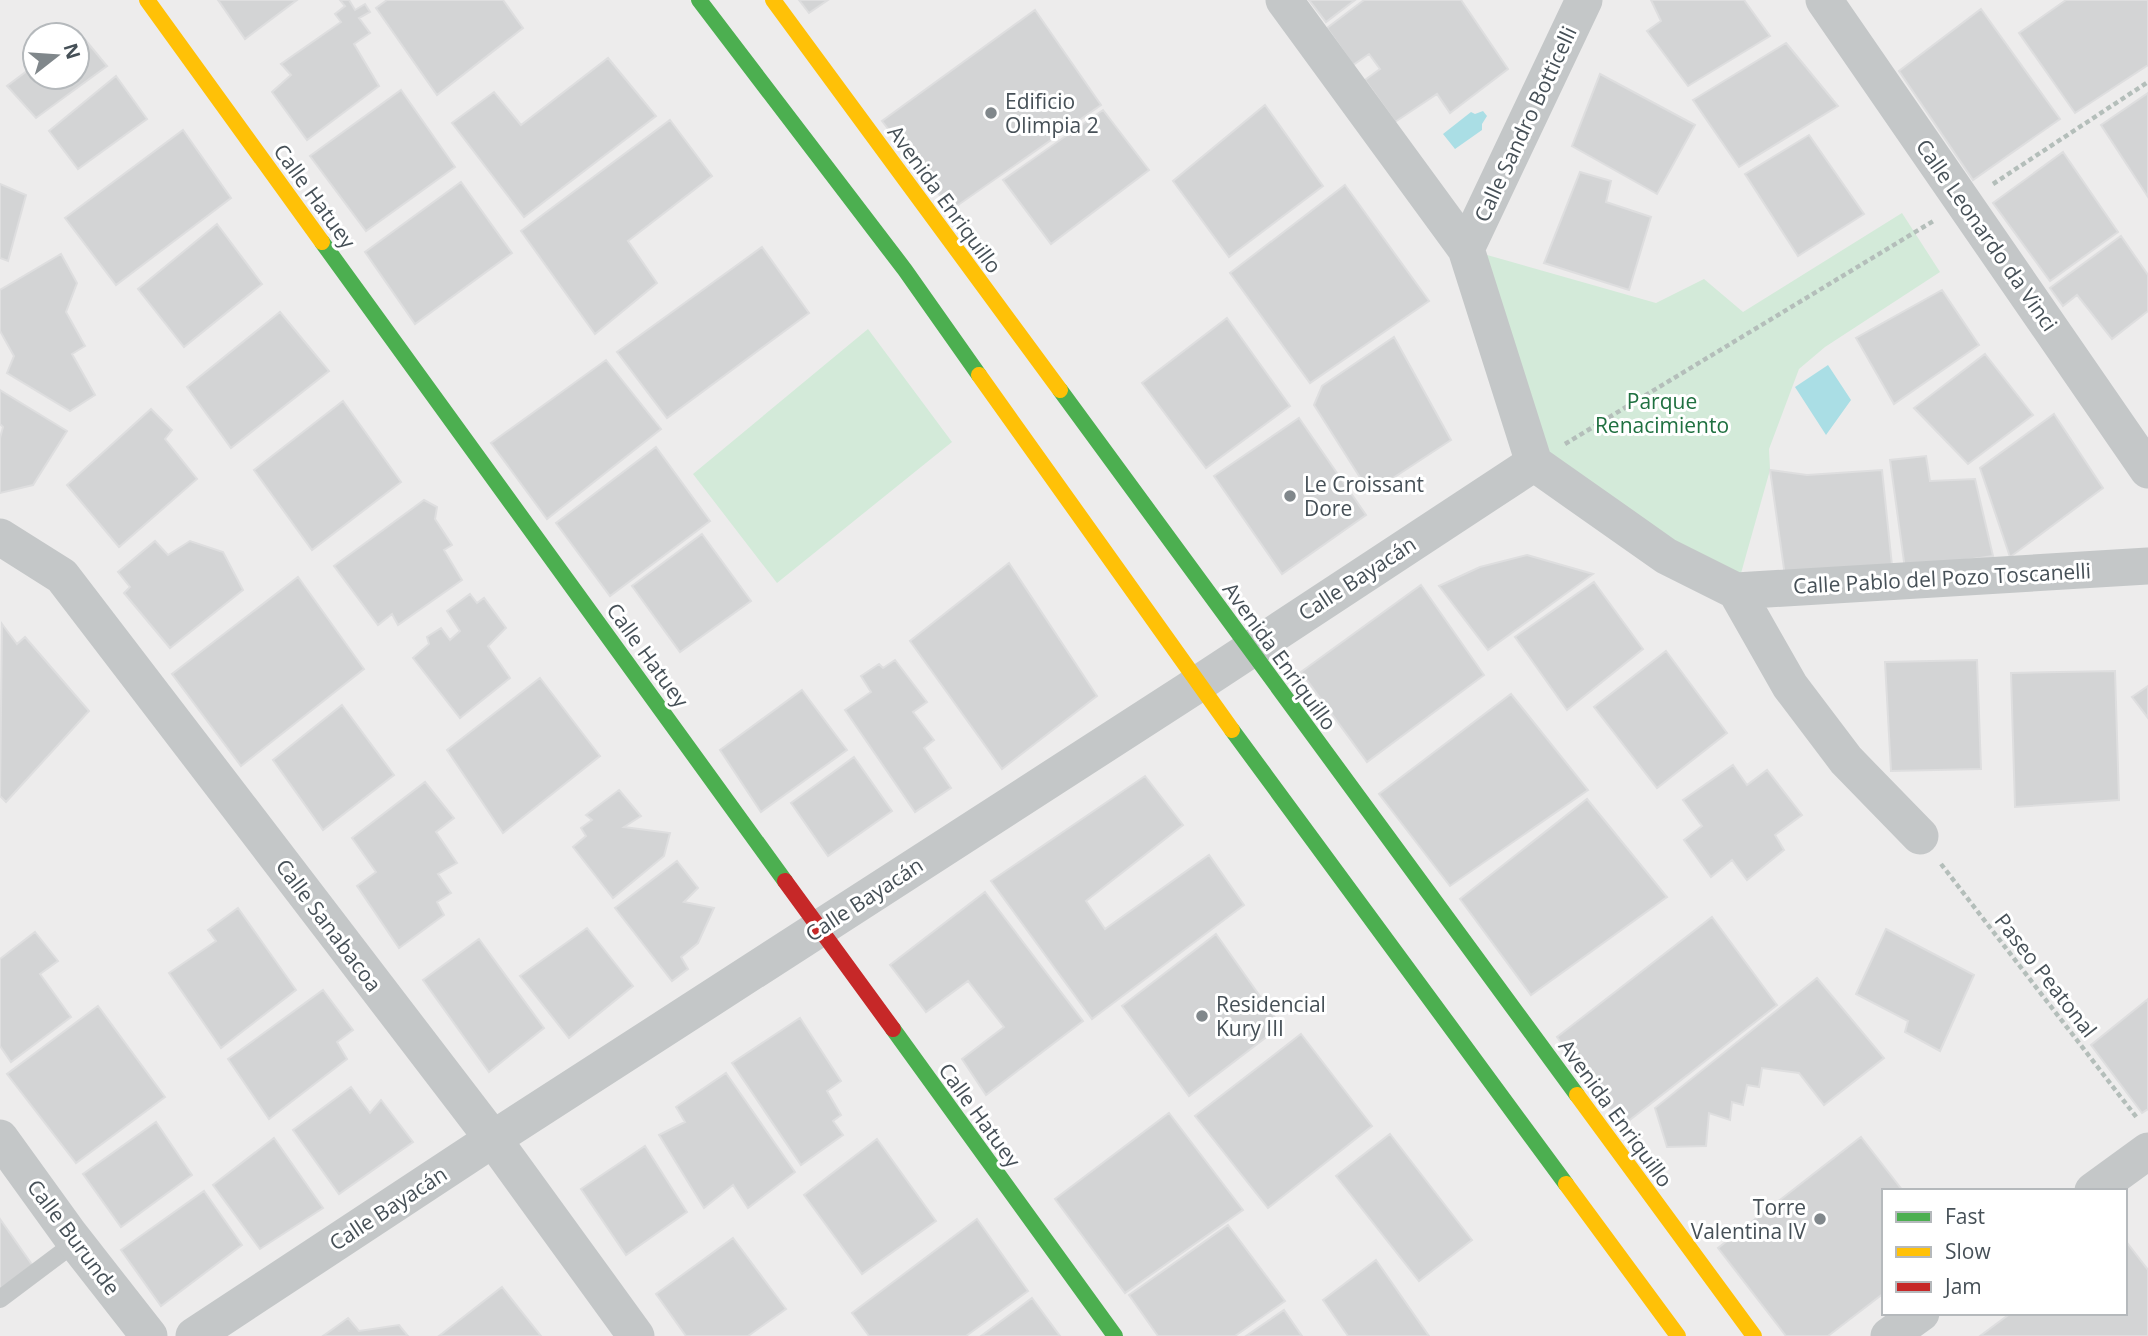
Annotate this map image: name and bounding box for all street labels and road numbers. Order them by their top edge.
street label: Calle Sandro Botticelli [1467,22,1583,226]
street label: Avenida Enriquillo [882,119,1008,279]
street label: Calle Leonardo da Vinci [1910,133,2064,337]
street label: Calle Hatuey [268,138,363,254]
street label: Calle Bayacán [1293,530,1421,626]
street label: Calle Pablo del Pozo Toscanelli [1792,556,2092,600]
street label: Avenida Enriquillo [1217,576,1343,736]
street label: Calle Hatuey [601,597,696,713]
street label: Calle Bayacán [800,851,928,947]
street label: Calle Sanabacoa [270,853,388,997]
street label: Paseo Peatonal [1989,907,2103,1043]
street label: Avenida Enriquillo [1553,1033,1679,1193]
street label: Calle Hatuey [933,1057,1028,1173]
street label: Calle Bayacán [324,1160,452,1256]
street label: Calle Burunde [21,1173,127,1301]

